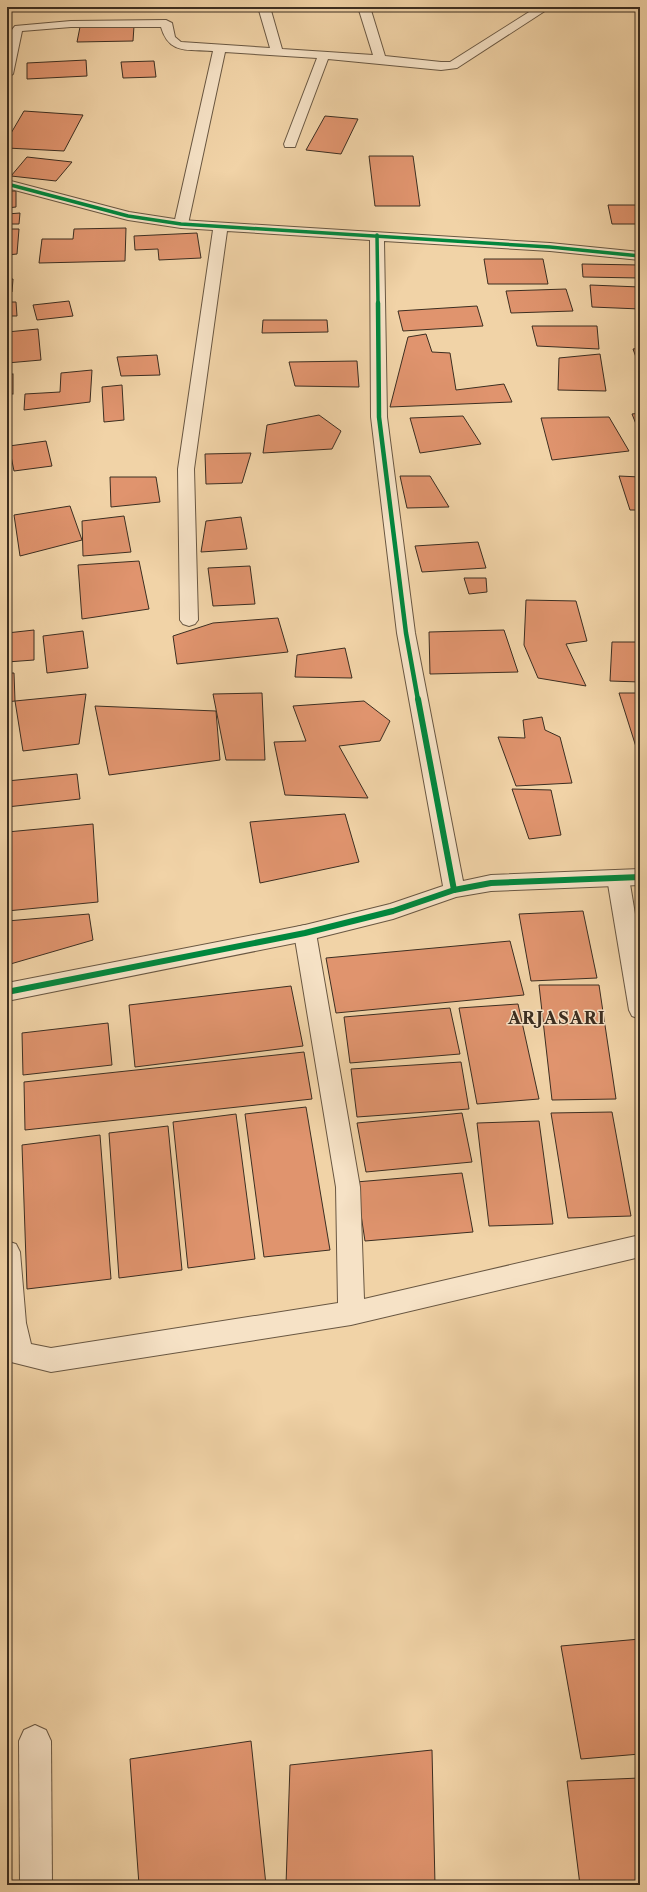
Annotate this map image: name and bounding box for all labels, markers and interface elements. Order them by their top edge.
district label: ARJASARI [507,1008,606,1028]

